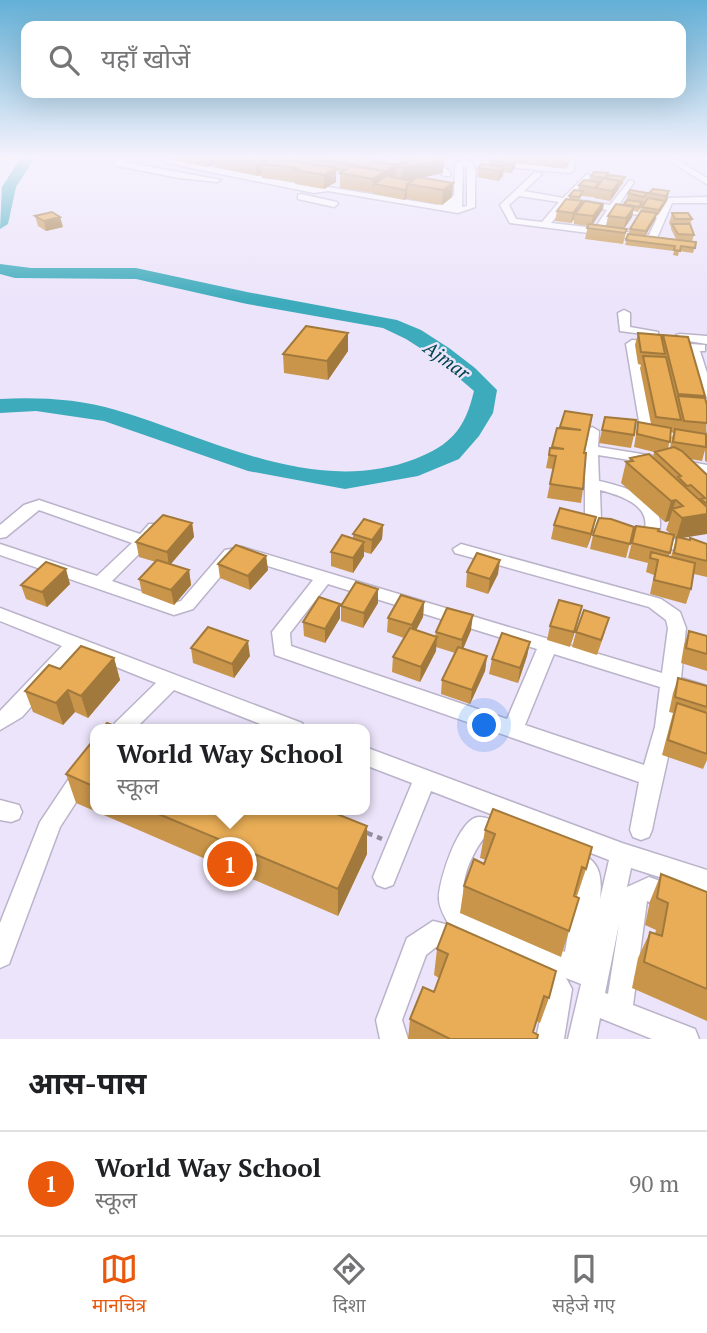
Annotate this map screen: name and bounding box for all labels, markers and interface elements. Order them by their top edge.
search box [21,21,686,98]
icon: search [45,41,83,79]
text: यहाँ खोजें [101,41,190,75]
water label: Ajmar [419,334,476,385]
your location [467,708,501,742]
popup [90,724,370,815]
text: World Way School [117,736,343,770]
text: स्कूल [117,770,159,801]
pin: 1 [207,838,253,890]
text: आस-पास [28,1063,146,1103]
text: World Way School [95,1150,321,1184]
text: 1 [45,1168,58,1199]
text: 90 m [629,1168,679,1199]
text: स्कूल [95,1184,137,1215]
tab: मानचित्र [92,1250,146,1320]
tab: दिशा [330,1250,368,1320]
tab: सहेजे गए [552,1250,615,1320]

